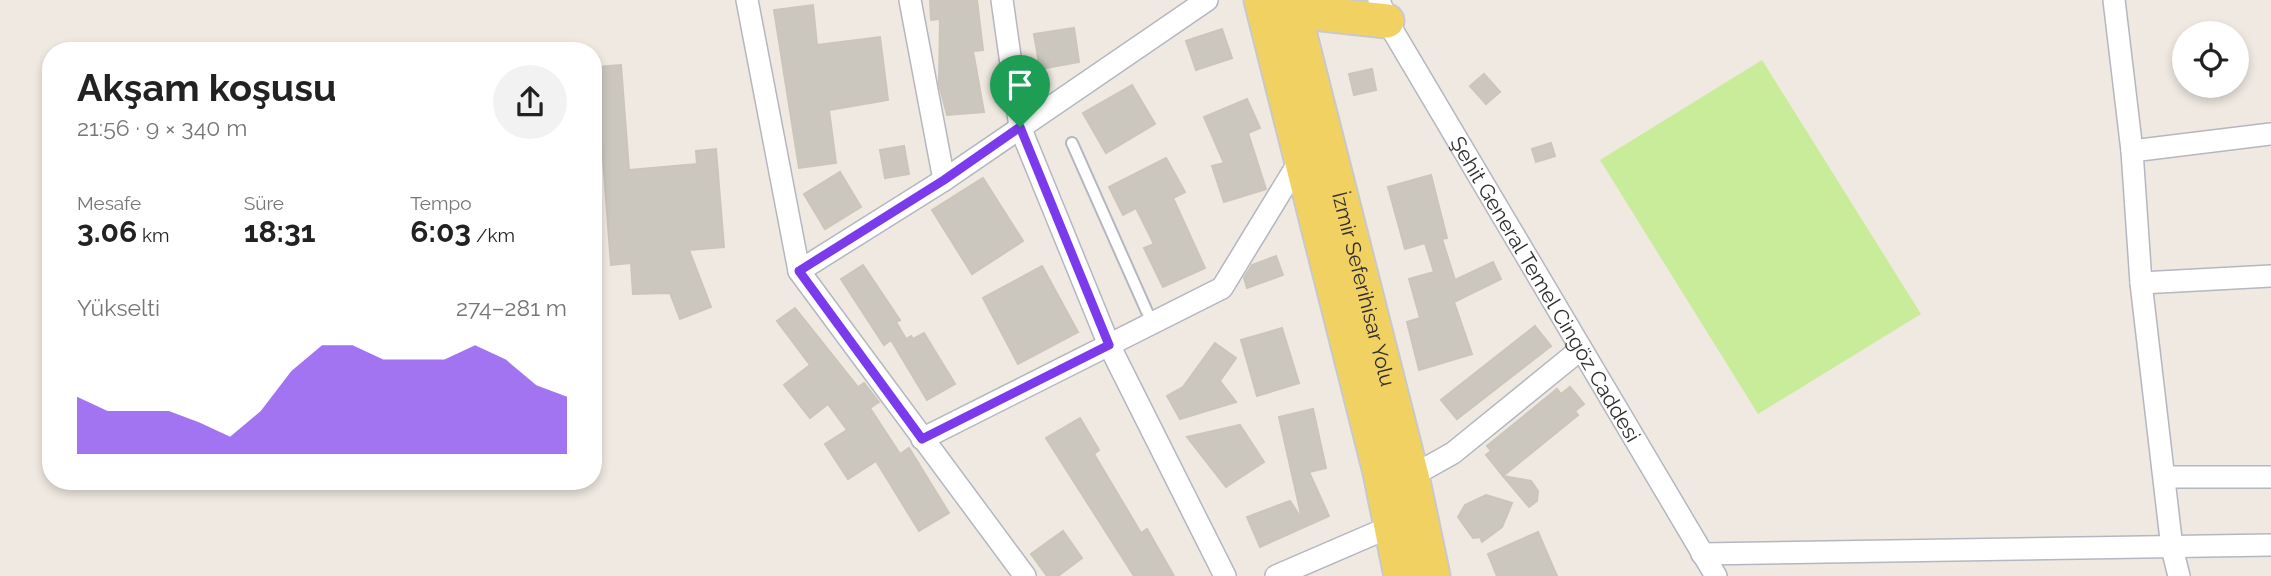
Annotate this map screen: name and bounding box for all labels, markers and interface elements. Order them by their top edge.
map controls [2172,21,2249,98]
button: locate [2172,21,2249,98]
pin [990,55,1050,127]
text: Akşam koşusu [77,65,336,110]
button: share [493,65,567,139]
icon: arrive [1001,66,1039,104]
text: 21:56 · 9 × 340 m [77,114,247,141]
street label: Şehit General Temel Cingöz Caddesi [1446,132,1646,446]
street label: İzmir Seferihisar Yolu [1328,189,1401,389]
text: Mesafe [77,192,141,214]
text: Süre [244,192,284,214]
text: Tempo [410,192,471,214]
text: 3.06 [77,214,137,249]
text: 18:31 [244,214,316,249]
text: 6:03 [410,214,471,249]
text: km [137,224,170,246]
text: /km [471,224,515,246]
text: Yükselti [77,294,160,321]
text: 274–281 m [456,294,567,321]

